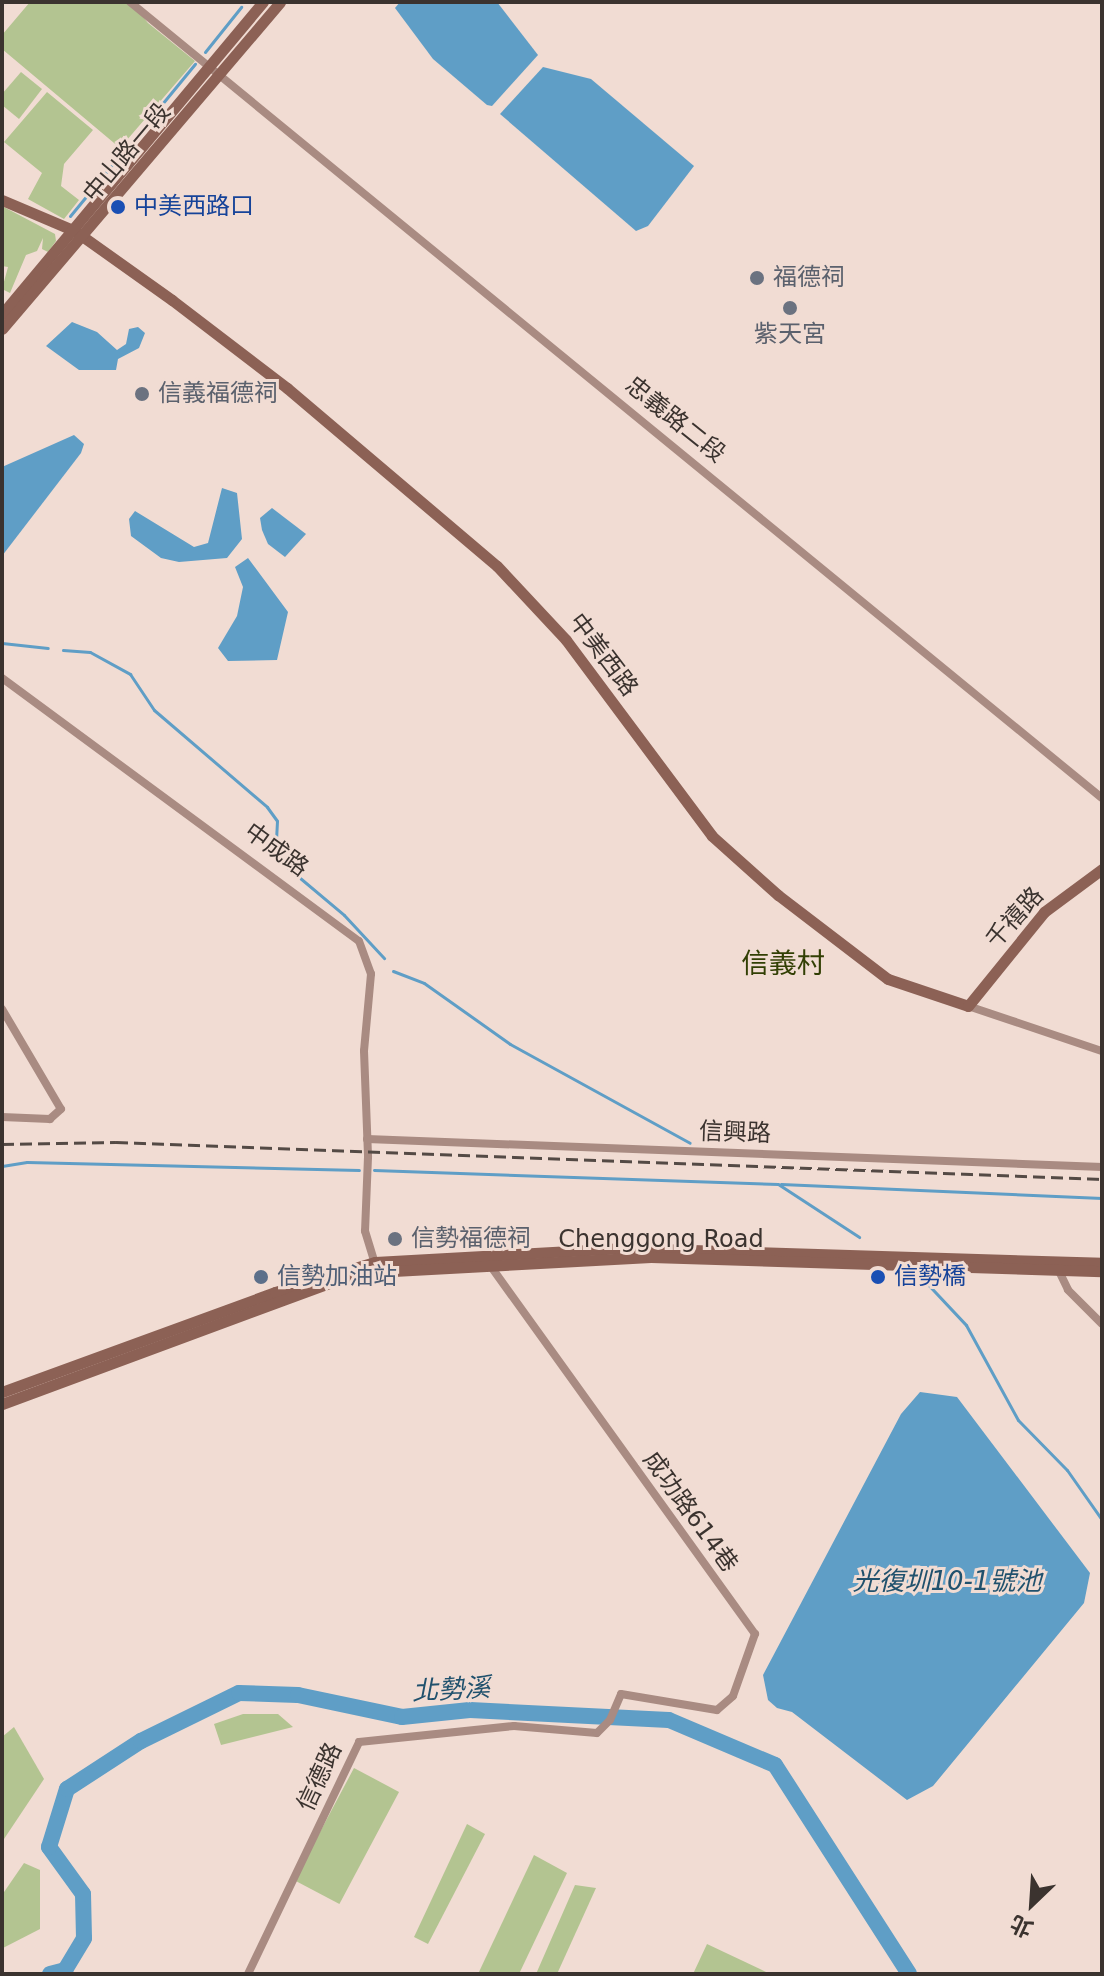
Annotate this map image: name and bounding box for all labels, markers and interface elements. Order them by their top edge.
street label: 中山路一段 [77,98,177,208]
place label: 中美西路口 [134,193,254,221]
marker: 中美西路口 [109,198,127,216]
place label: 福德祠 [773,264,845,292]
marker: 福德祠 [748,269,766,287]
marker: 紫天宮 [781,299,799,317]
place label: 紫天宮 [754,321,826,349]
street label: 忠義路二段 [619,371,731,469]
place label: 信義福德祠 [158,380,278,408]
marker: 信義福德祠 [133,385,151,403]
street label: 中美西路 [563,608,643,702]
street label: 中成路 [238,817,314,883]
street label: 千禧路 [980,882,1050,954]
district label: 信義村 [741,947,825,981]
street label: 信興路 [699,1117,771,1149]
place label: 信勢福德祠 [411,1225,531,1253]
street label: Chenggong Road [558,1226,764,1254]
marker: 信勢福德祠 [386,1230,404,1248]
place label: 信勢加油站 [277,1263,397,1291]
place label: 信勢橋 [894,1263,966,1291]
marker: 信勢加油站 [252,1268,270,1286]
marker: 信勢橋 [869,1268,887,1286]
street label: 成功路614巷 [637,1446,743,1578]
water label: 光復圳10-1號池 [852,1566,1042,1598]
water label: 北勢溪 [411,1672,491,1708]
street label: 信德路 [292,1738,348,1816]
north arrow [992,1864,1072,1944]
text: 北 [1006,1910,1037,1942]

